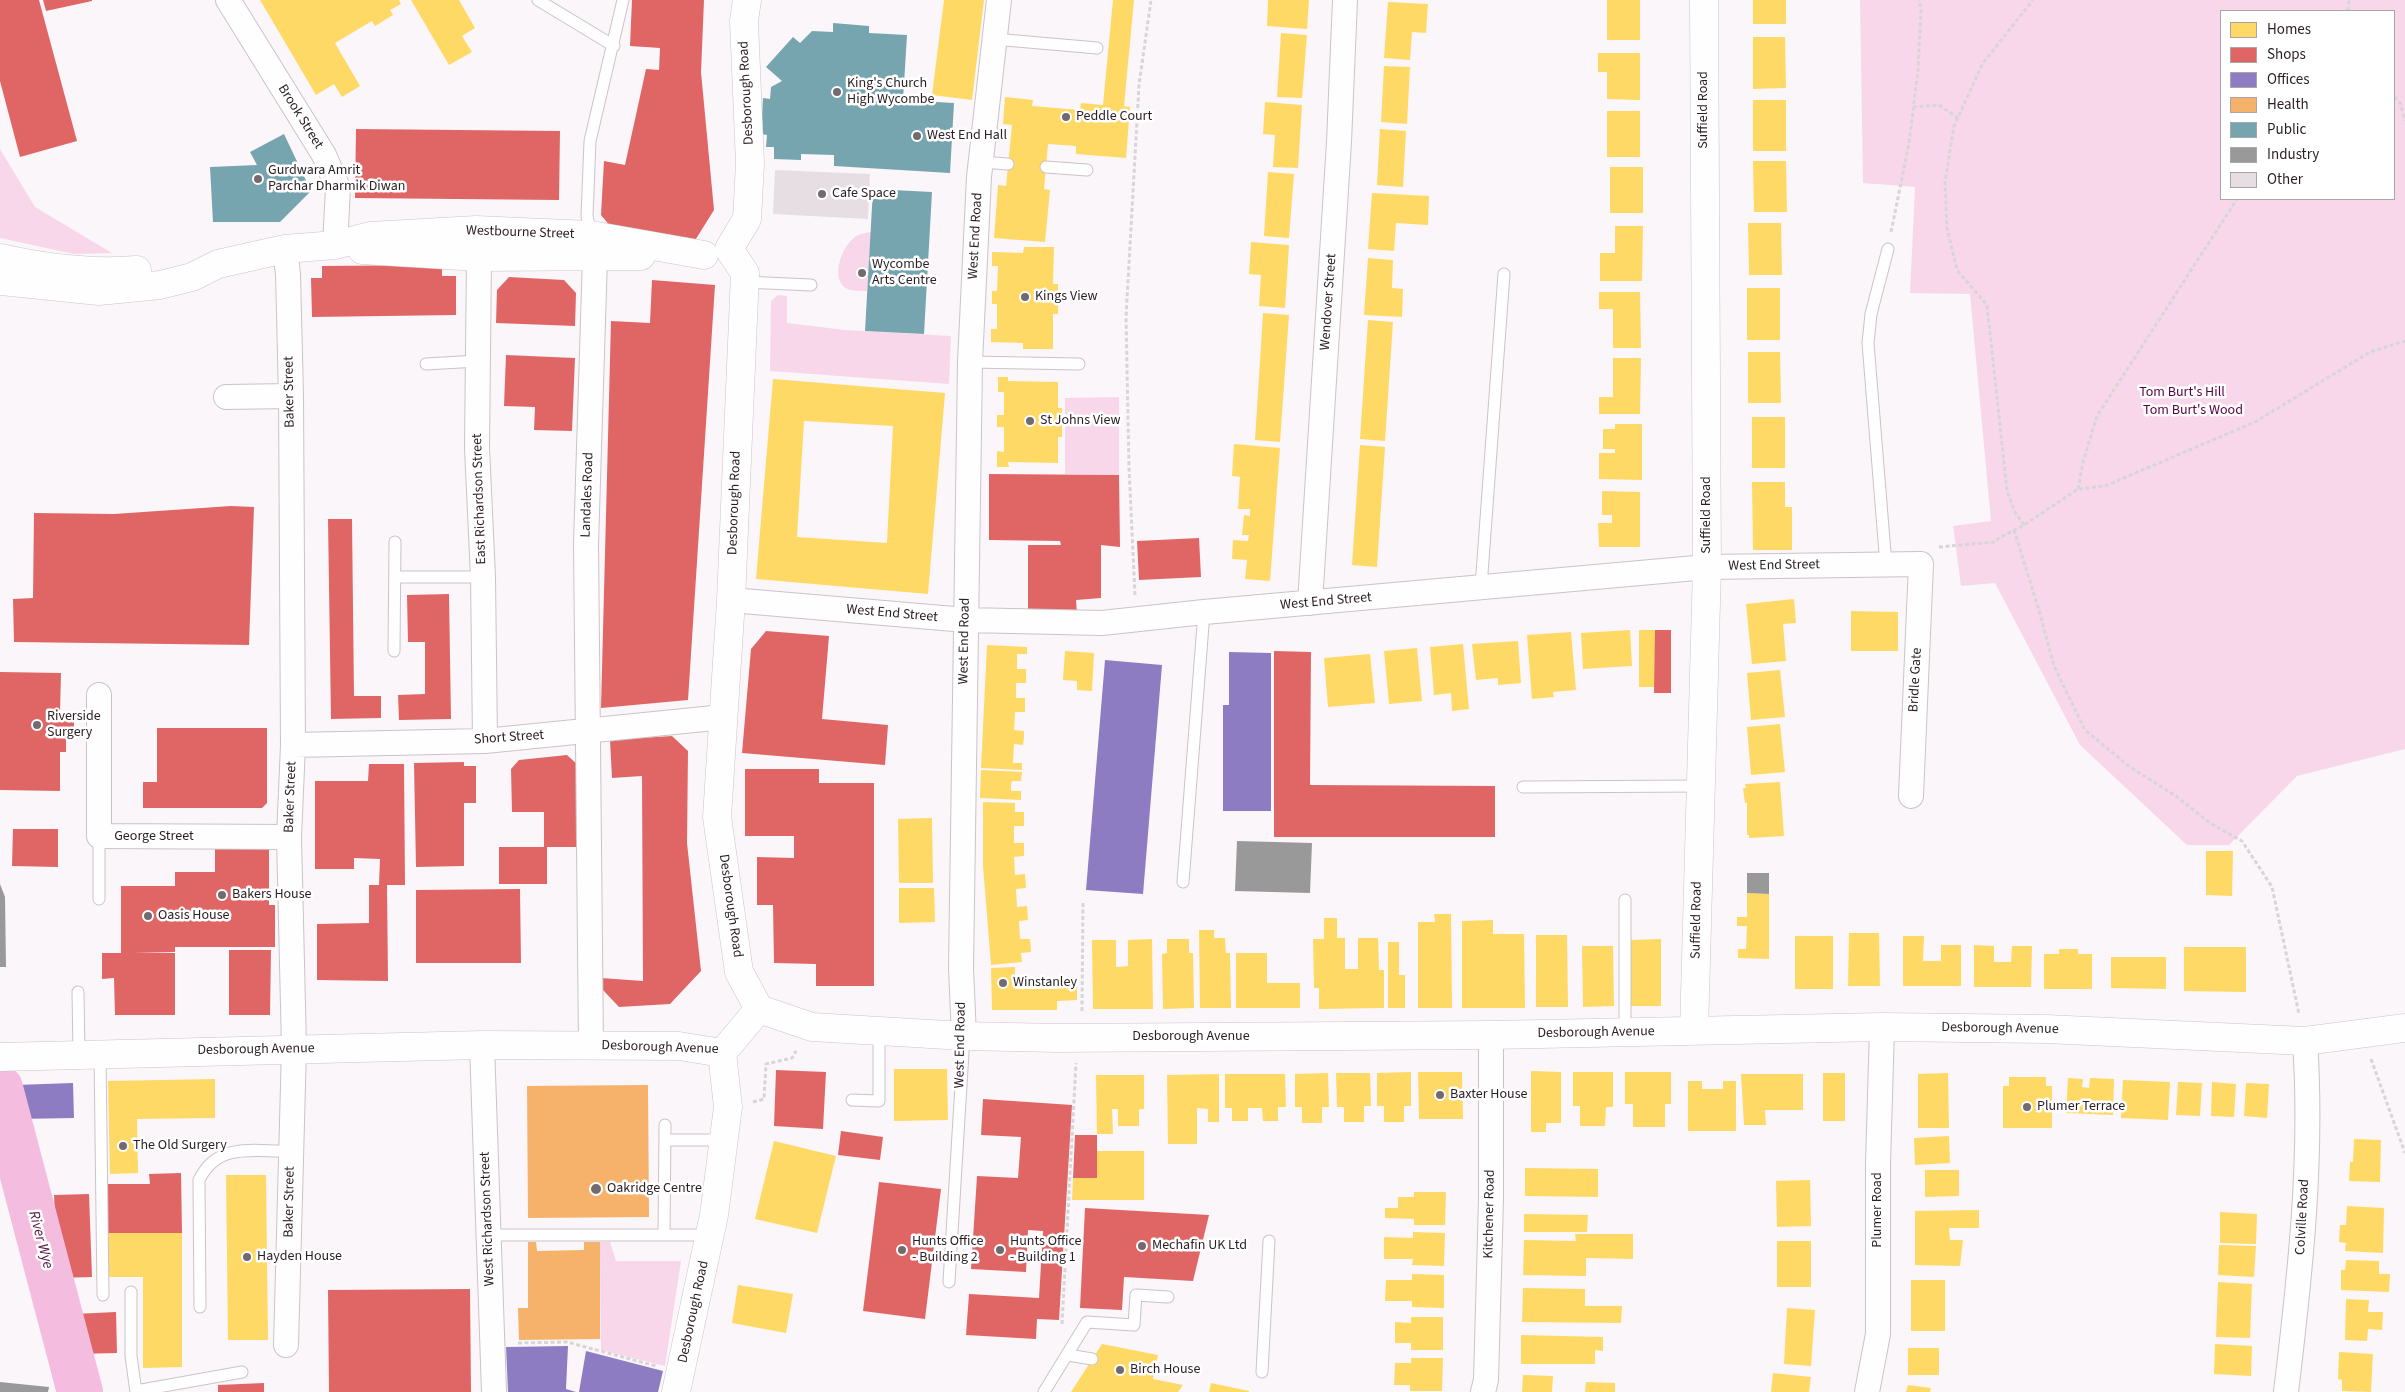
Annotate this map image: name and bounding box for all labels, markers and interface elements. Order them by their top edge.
legend [2220,10,2395,200]
text: Homes [2267,19,2311,40]
street label: Desborough Road [736,41,758,145]
text: Shops [2267,44,2306,65]
text: Offices [2267,69,2310,90]
street label: Suffield Road [1696,71,1712,149]
place label: King's Church High Wycombe [847,76,935,108]
street label: Brook Street [274,82,326,152]
marker: King's Church High Wycombe [831,86,843,98]
text: Health [2267,94,2309,115]
place label: Peddle Court [1076,109,1152,125]
marker: Peddle Court [1060,111,1072,123]
text: Public [2267,119,2306,140]
place label: West End Hall [927,128,1007,144]
marker: West End Hall [911,130,923,142]
text: Industry [2267,144,2319,165]
place label: Gurdwara Amrit Parchar Dharmik Diwan [268,163,405,196]
text: Other [2267,169,2303,190]
marker: Gurdwara Amrit Parchar Dharmik Diwan [252,173,264,185]
place label: Cafe Space [832,186,896,202]
marker: Cafe Space [816,188,828,200]
street label: West End Road [965,192,987,280]
street label: Westbourne Street [465,223,575,243]
street label: Wendover Street [1317,253,1341,351]
place label: Wycombe Arts Centre [872,257,937,290]
marker: Wycombe Arts Centre [856,267,868,279]
place label: Kings View [1035,289,1098,305]
marker: Kings View [1019,291,1031,303]
street label: Baker Street [281,356,299,428]
park label: Tom Burt's Hill [2139,385,2225,401]
park label: Tom Burt's Wood [2143,403,2243,419]
place label: St Johns View [1040,413,1121,429]
marker: St Johns View [1024,415,1036,427]
street label: East Richardson Street [469,433,491,565]
street label: Desborough Road [725,451,745,555]
street label: Landales Road [578,452,598,538]
street label: Suffield Road [1699,476,1715,554]
street label: West End Street [1728,557,1820,575]
street label: West End Street [1280,590,1372,614]
street label: West End Road [956,598,974,684]
street label: West End Street [846,602,938,626]
street label: Bridle Gate [1906,647,1926,713]
place label: Riverside Surgery [47,709,101,742]
marker: Riverside Surgery [31,719,43,731]
street label: Short Street [473,727,545,749]
street label: Baker Street [281,761,301,833]
street label: George Street [114,829,194,845]
street label: Desborough Road [714,853,746,959]
street label: Suffield Road [1688,881,1706,959]
place label: Bakers House [232,887,312,903]
marker: Bakers House [216,889,228,901]
place label: Oasis House [158,908,229,924]
marker: Oasis House [142,910,154,922]
place label: Winstanley [1013,975,1077,991]
marker: Winstanley [997,977,1009,989]
street label: West End Road [952,1002,970,1088]
street label: Desborough Avenue [1941,1020,2059,1038]
street label: Desborough Avenue [1537,1024,1655,1042]
street label: Desborough Avenue [1132,1029,1250,1045]
street label: Desborough Avenue [601,1038,719,1058]
street label: Desborough Avenue [197,1041,315,1059]
place label: Baxter House [1450,1087,1527,1103]
marker: Baxter House [1434,1089,1446,1101]
place label: Plumer Terrace [2037,1099,2125,1115]
marker: Plumer Terrace [2021,1101,2033,1113]
place label: The Old Surgery [133,1138,227,1154]
marker: The Old Surgery [117,1140,129,1152]
street label: West Richardson Street [477,1151,499,1287]
street label: Baker Street [281,1166,299,1238]
street label: Kitchener Road [1481,1169,1499,1259]
street label: Plumer Road [1870,1172,1886,1248]
street label: Colville Road [2293,1179,2313,1255]
place label: Oakridge Centre [607,1181,702,1197]
marker: Oakridge Centre [589,1182,603,1196]
water label: River Wye [24,1209,56,1271]
place label: Hunts Office - Building 2 [912,1234,984,1266]
place label: Hunts Office - Building 1 [1010,1234,1082,1266]
place label: Mechafin UK Ltd [1152,1238,1247,1254]
marker: Mechafin UK Ltd [1136,1240,1148,1252]
marker: Hunts Office - Building 2 [896,1244,908,1256]
marker: Hunts Office - Building 1 [994,1244,1006,1256]
place label: Hayden House [257,1249,342,1265]
marker: Hayden House [241,1251,253,1263]
street label: Desborough Road [675,1259,713,1365]
place label: Birch House [1130,1362,1200,1378]
marker: Birch House [1114,1364,1126,1376]

